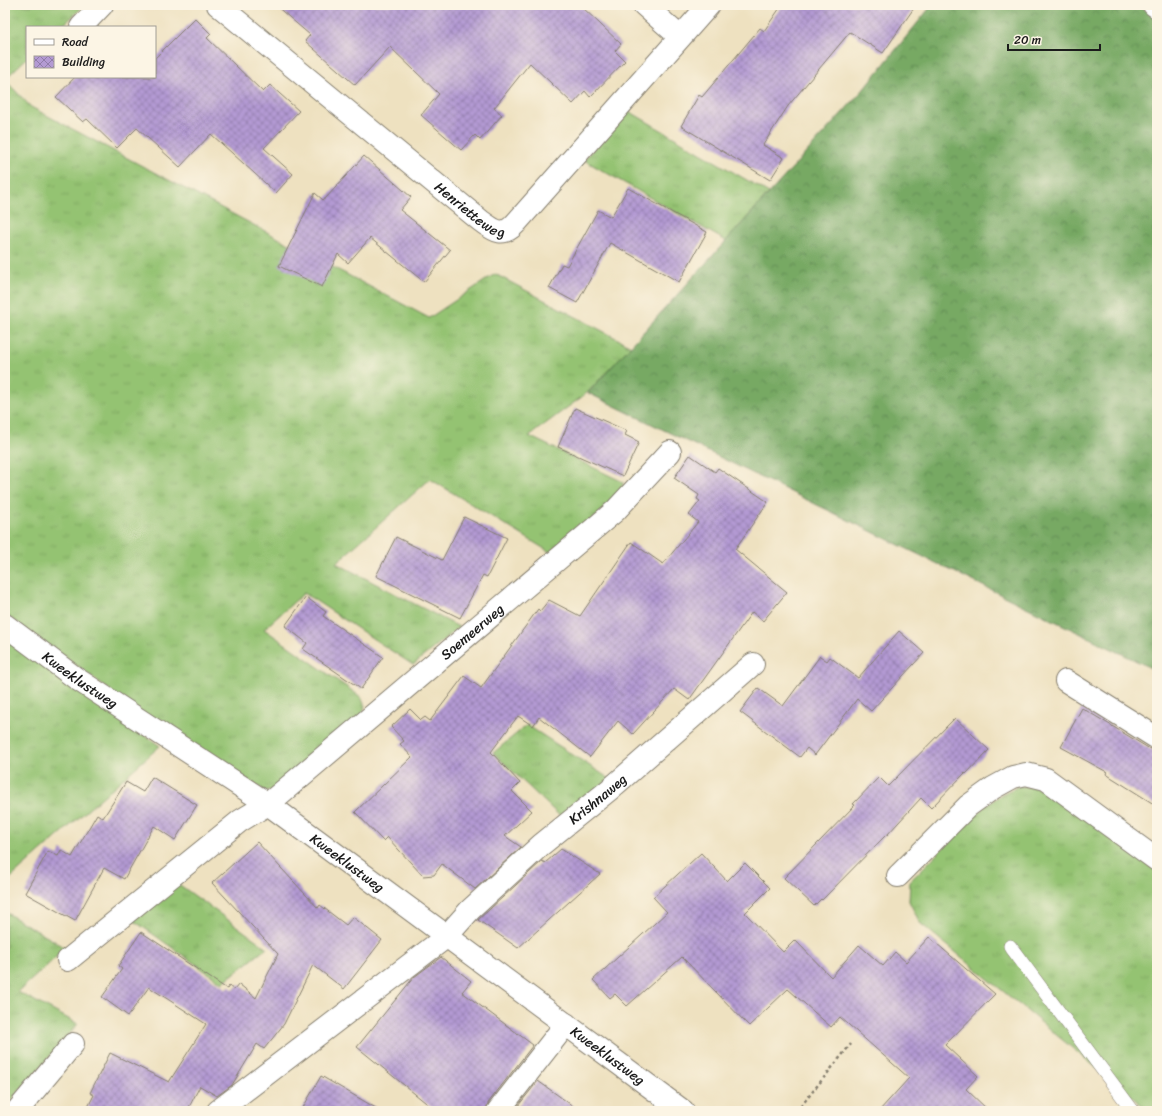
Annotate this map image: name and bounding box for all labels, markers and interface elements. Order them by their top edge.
legend [26,26,156,78]
scale bar [1008,26,1100,52]
text: 20 m [1014,29,1041,51]
text: Road [62,31,89,53]
text: Building [62,51,105,73]
street label: Henrietteweg [429,175,505,244]
street label: Soemeerweg [434,597,510,666]
street label: Kweeklustweg [37,644,123,715]
street label: Krishnaweg [563,767,633,831]
street label: Kweeklustweg [305,826,390,899]
street label: Kweeklustweg [565,1019,651,1092]

